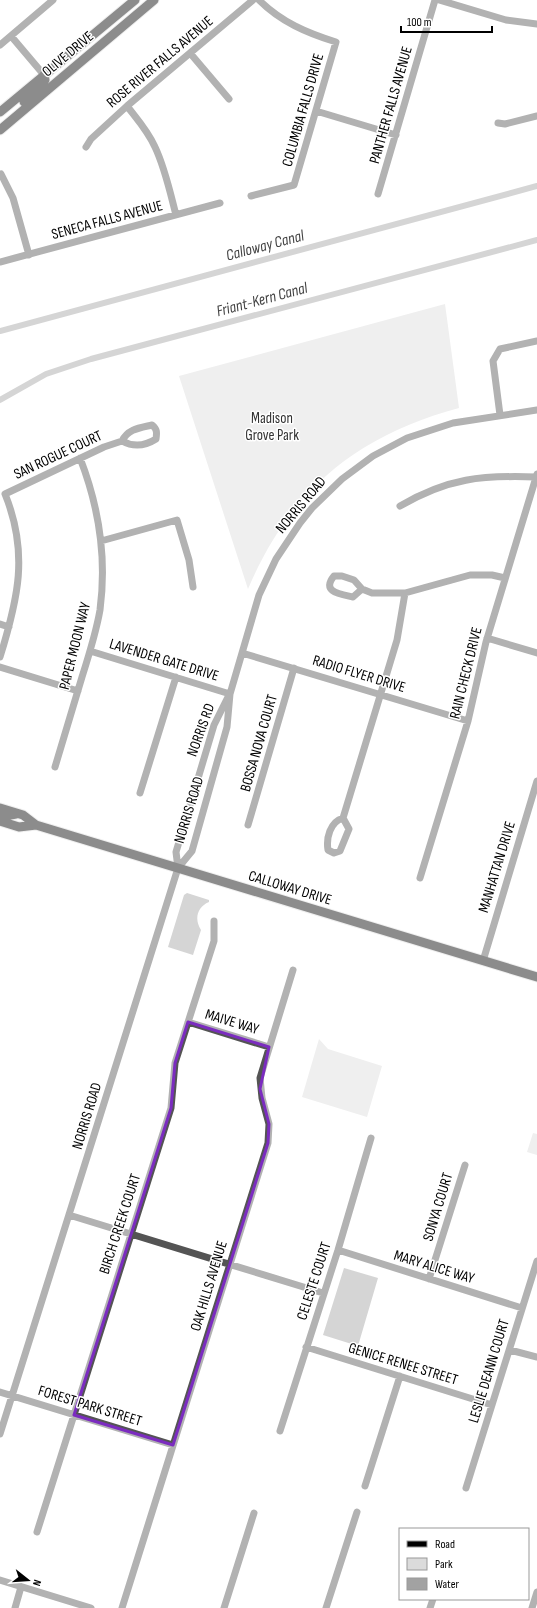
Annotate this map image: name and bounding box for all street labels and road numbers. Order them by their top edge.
street label: ROSE RIVER FALLS AVENUE [103,12,217,112]
street label: OLIVE DRIVE [38,27,98,81]
street label: PANTHER FALLS AVENUE [365,44,417,166]
street label: COLUMBIA FALLS DRIVE [278,51,328,169]
street label: SENECA FALLS AVENUE [49,196,165,244]
street label: SAN ROGUE COURT [11,426,105,484]
street label: NORRIS ROAD [272,473,330,537]
street label: PAPER MOON WAY [55,600,95,692]
street label: RAIN CHECK DRIVE [445,625,487,721]
street label: LAVENDER GATE DRIVE [107,634,221,686]
street label: RADIO FLYER DRIVE [310,651,408,697]
street label: BOSSA NOVA COURT [236,692,282,794]
street label: NORRIS RD [183,701,219,759]
street label: NORRIS ROAD [170,774,208,846]
street label: MANHATTAN DRIVE [474,819,520,915]
street label: CALLOWAY DRIVE [246,866,334,910]
street label: MAIVE WAY [203,1005,262,1039]
street label: NORRIS ROAD [68,1080,106,1152]
street label: SONYA COURT [419,1170,457,1244]
street label: BIRCH CREEK COURT [95,1171,145,1277]
street label: OAK HILLS AVENUE [186,1238,232,1334]
street label: CELESTE COURT [292,1240,336,1322]
street label: MARY ALICE WAY [392,1246,477,1288]
street label: LESLIE DEANN COURT [464,1317,514,1425]
street label: GENICE RENEE STREET [346,1338,460,1390]
street label: FOREST PARK STREET [36,1381,144,1431]

